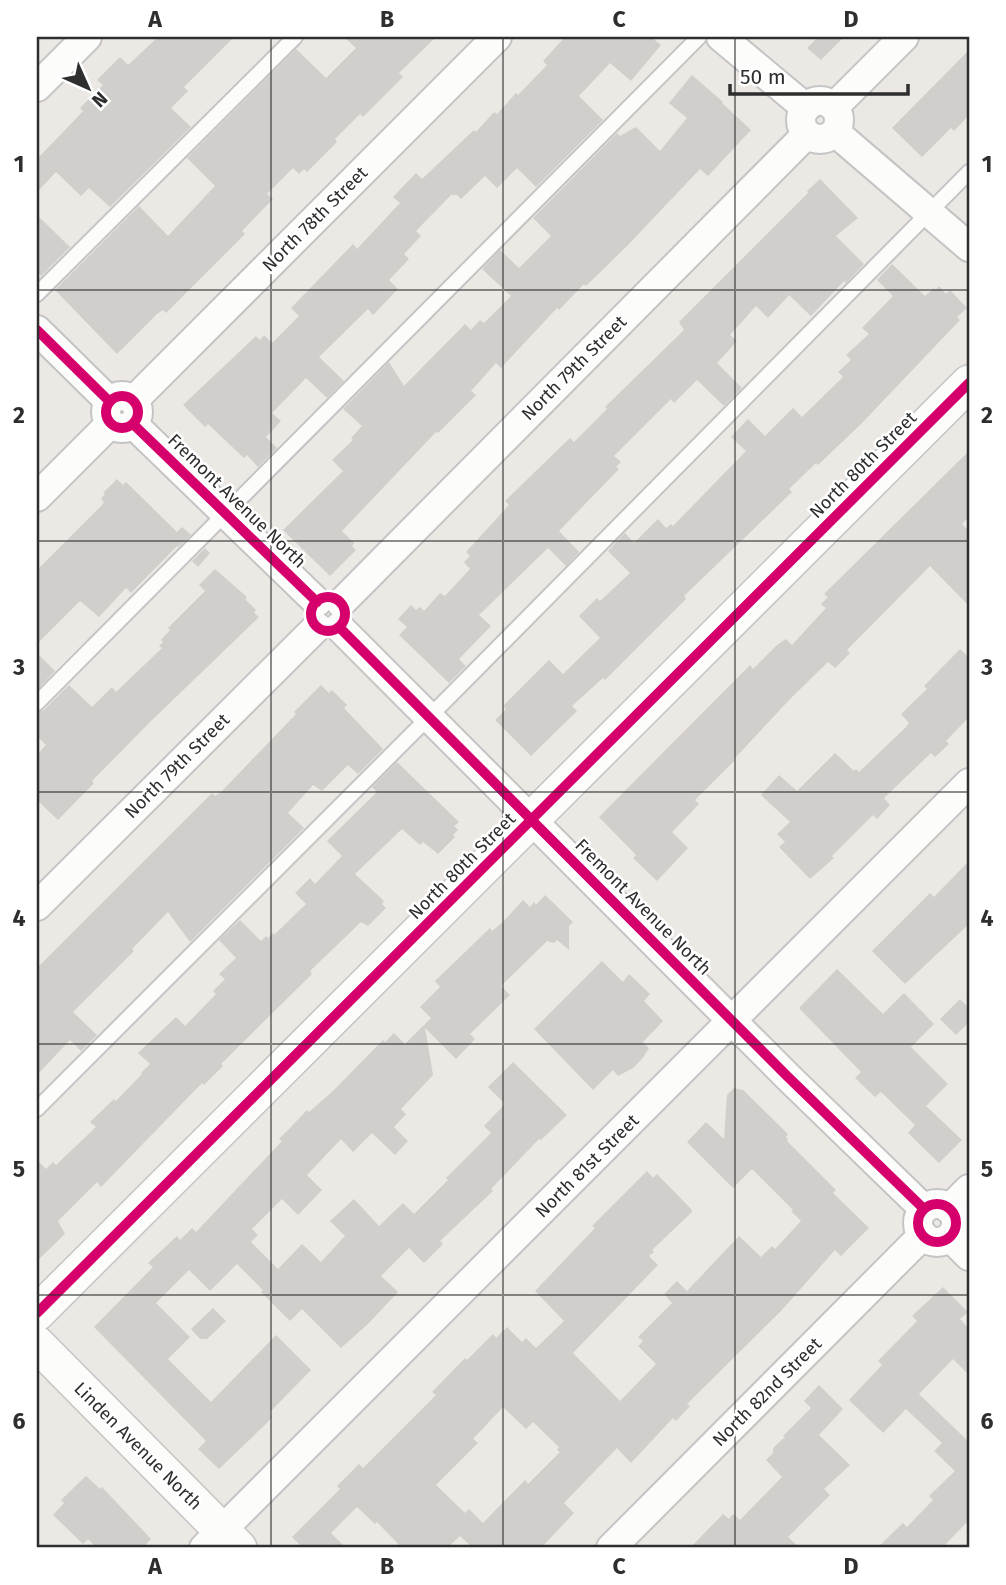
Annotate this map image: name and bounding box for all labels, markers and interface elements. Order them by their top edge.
text: A [147,5,162,33]
text: B [380,5,394,33]
text: C [612,5,626,33]
text: D [844,5,859,33]
north arrow [52,52,122,122]
scale bar [730,52,908,96]
text: 50 m [740,64,786,90]
text: N [87,87,112,112]
text: 1 [14,150,24,178]
text: 1 [982,150,992,178]
street label: North 78th Street [258,161,373,276]
street label: North 79th Street [517,311,631,425]
text: 2 [13,401,25,429]
text: 2 [981,401,993,429]
street label: North 80th Street [805,407,921,523]
street label: Fremont Avenue North [163,429,311,573]
text: 3 [12,653,25,681]
text: 3 [980,653,993,681]
street label: North 79th Street [120,709,234,823]
street label: North 80th Street [404,808,520,924]
street label: Fremont Avenue North [570,834,716,980]
text: 4 [13,904,26,932]
text: 4 [981,904,994,932]
street label: North 81st Street [531,1109,644,1222]
text: 5 [13,1155,25,1183]
text: 5 [981,1155,993,1183]
street label: North 82nd Street [708,1333,826,1451]
street label: Linden Avenue North [69,1377,207,1515]
text: 6 [13,1407,26,1435]
text: 6 [981,1407,994,1435]
text: A [147,1552,162,1580]
text: B [380,1552,394,1580]
text: C [612,1552,626,1580]
text: D [844,1552,859,1580]

